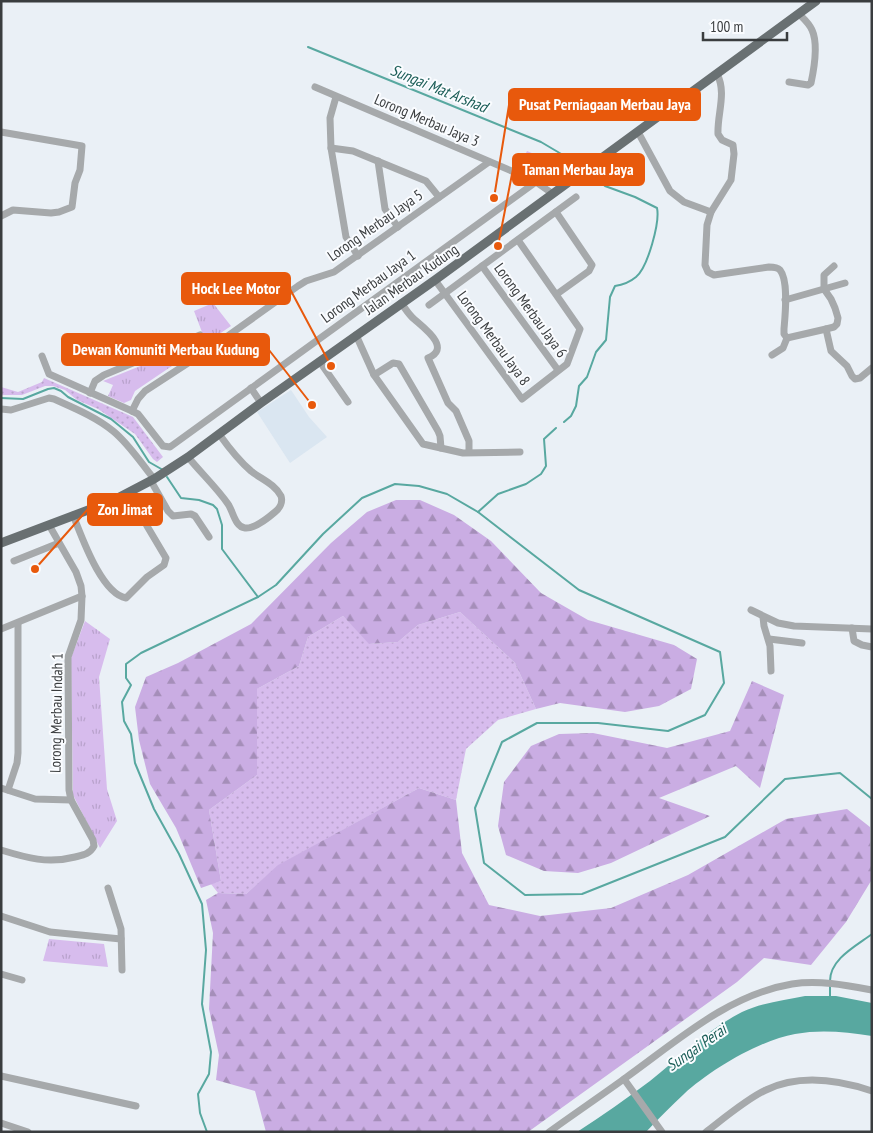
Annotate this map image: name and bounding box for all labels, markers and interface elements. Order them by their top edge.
scale bar [703,10,787,42]
text: 100 m [710,17,743,36]
water label: Sungai Mat Arshad [388,59,492,117]
street label: Lorong Merbau Jaya 3 [372,89,482,151]
callout: Pusat Perniagaan Merbau Jaya [509,89,700,120]
text: Pusat Perniagaan Merbau Jaya [519,94,691,114]
callout: Taman Merbau Jaya [513,154,644,185]
text: Taman Merbau Jaya [522,159,634,179]
street label: Lorong Merbau Jaya 5 [324,185,426,265]
street label: Jalan Merbau Kudung [359,239,462,319]
street label: Lorong Merbau Jaya 1 [317,245,419,327]
street label: Lorong Merbau Jaya 6 [490,259,572,361]
callout: Hock Lee Motor [182,273,290,304]
text: Hock Lee Motor [192,278,280,298]
street label: Lorong Merbau Jaya 8 [453,287,535,389]
callout: Dewan Komuniti Merbau Kudung [62,334,269,365]
text: Dewan Komuniti Merbau Kudung [73,339,259,359]
callout: Zon Jimat [88,494,162,525]
text: Zon Jimat [98,499,153,519]
street label: Lorong Merbau Indah 1 [45,653,67,773]
water label: Sungai Perai [662,1018,732,1075]

